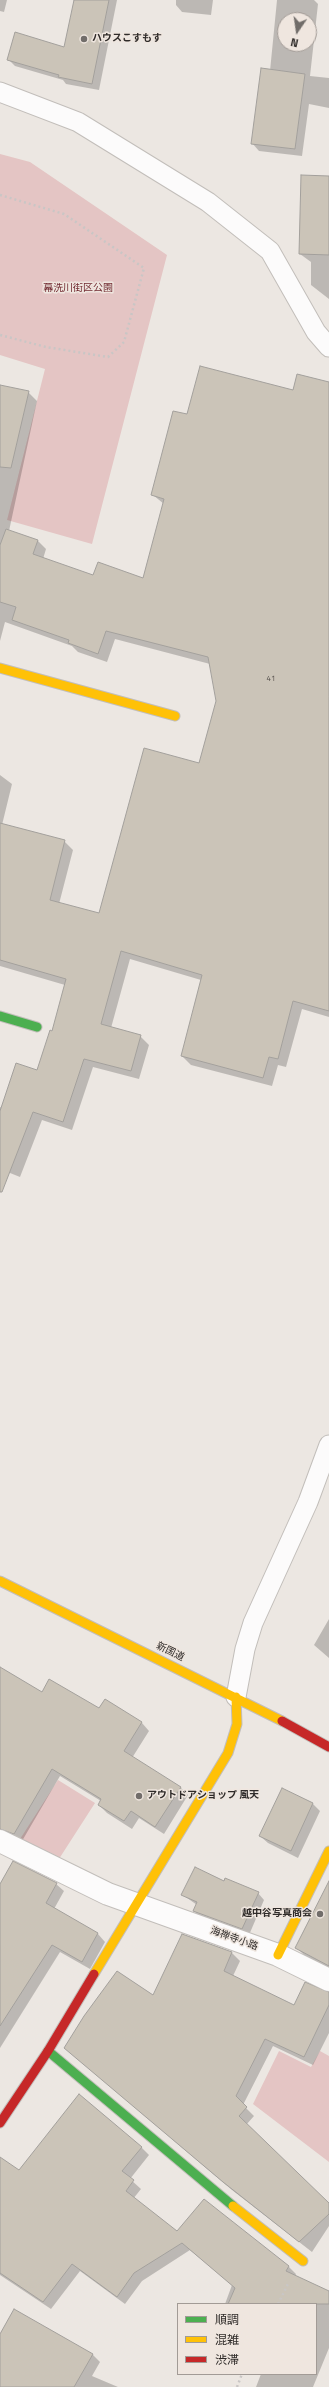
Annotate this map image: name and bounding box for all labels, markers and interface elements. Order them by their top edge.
north arrow [277,12,317,52]
place label: ハウスこすもす [92,33,162,45]
marker: ハウスこすもす [79,34,89,44]
text: N [289,34,300,51]
park label: 幕洗川街区公園 [43,283,113,295]
house number: 41 [267,674,275,684]
street label: 新国道 [154,1640,186,1664]
place label: アウトドアショップ 風天 [147,1790,259,1802]
marker: アウトドアショップ 風天 [134,1791,144,1801]
place label: 越中谷写真商会 [242,1908,312,1920]
marker: 越中谷写真商会 [315,1909,325,1919]
street label: 海禅寺小路 [208,1925,260,1953]
legend [177,2303,317,2375]
text: 順調 [215,2310,239,2329]
text: 混雑 [215,2330,239,2349]
text: 渋滞 [215,2350,239,2369]

